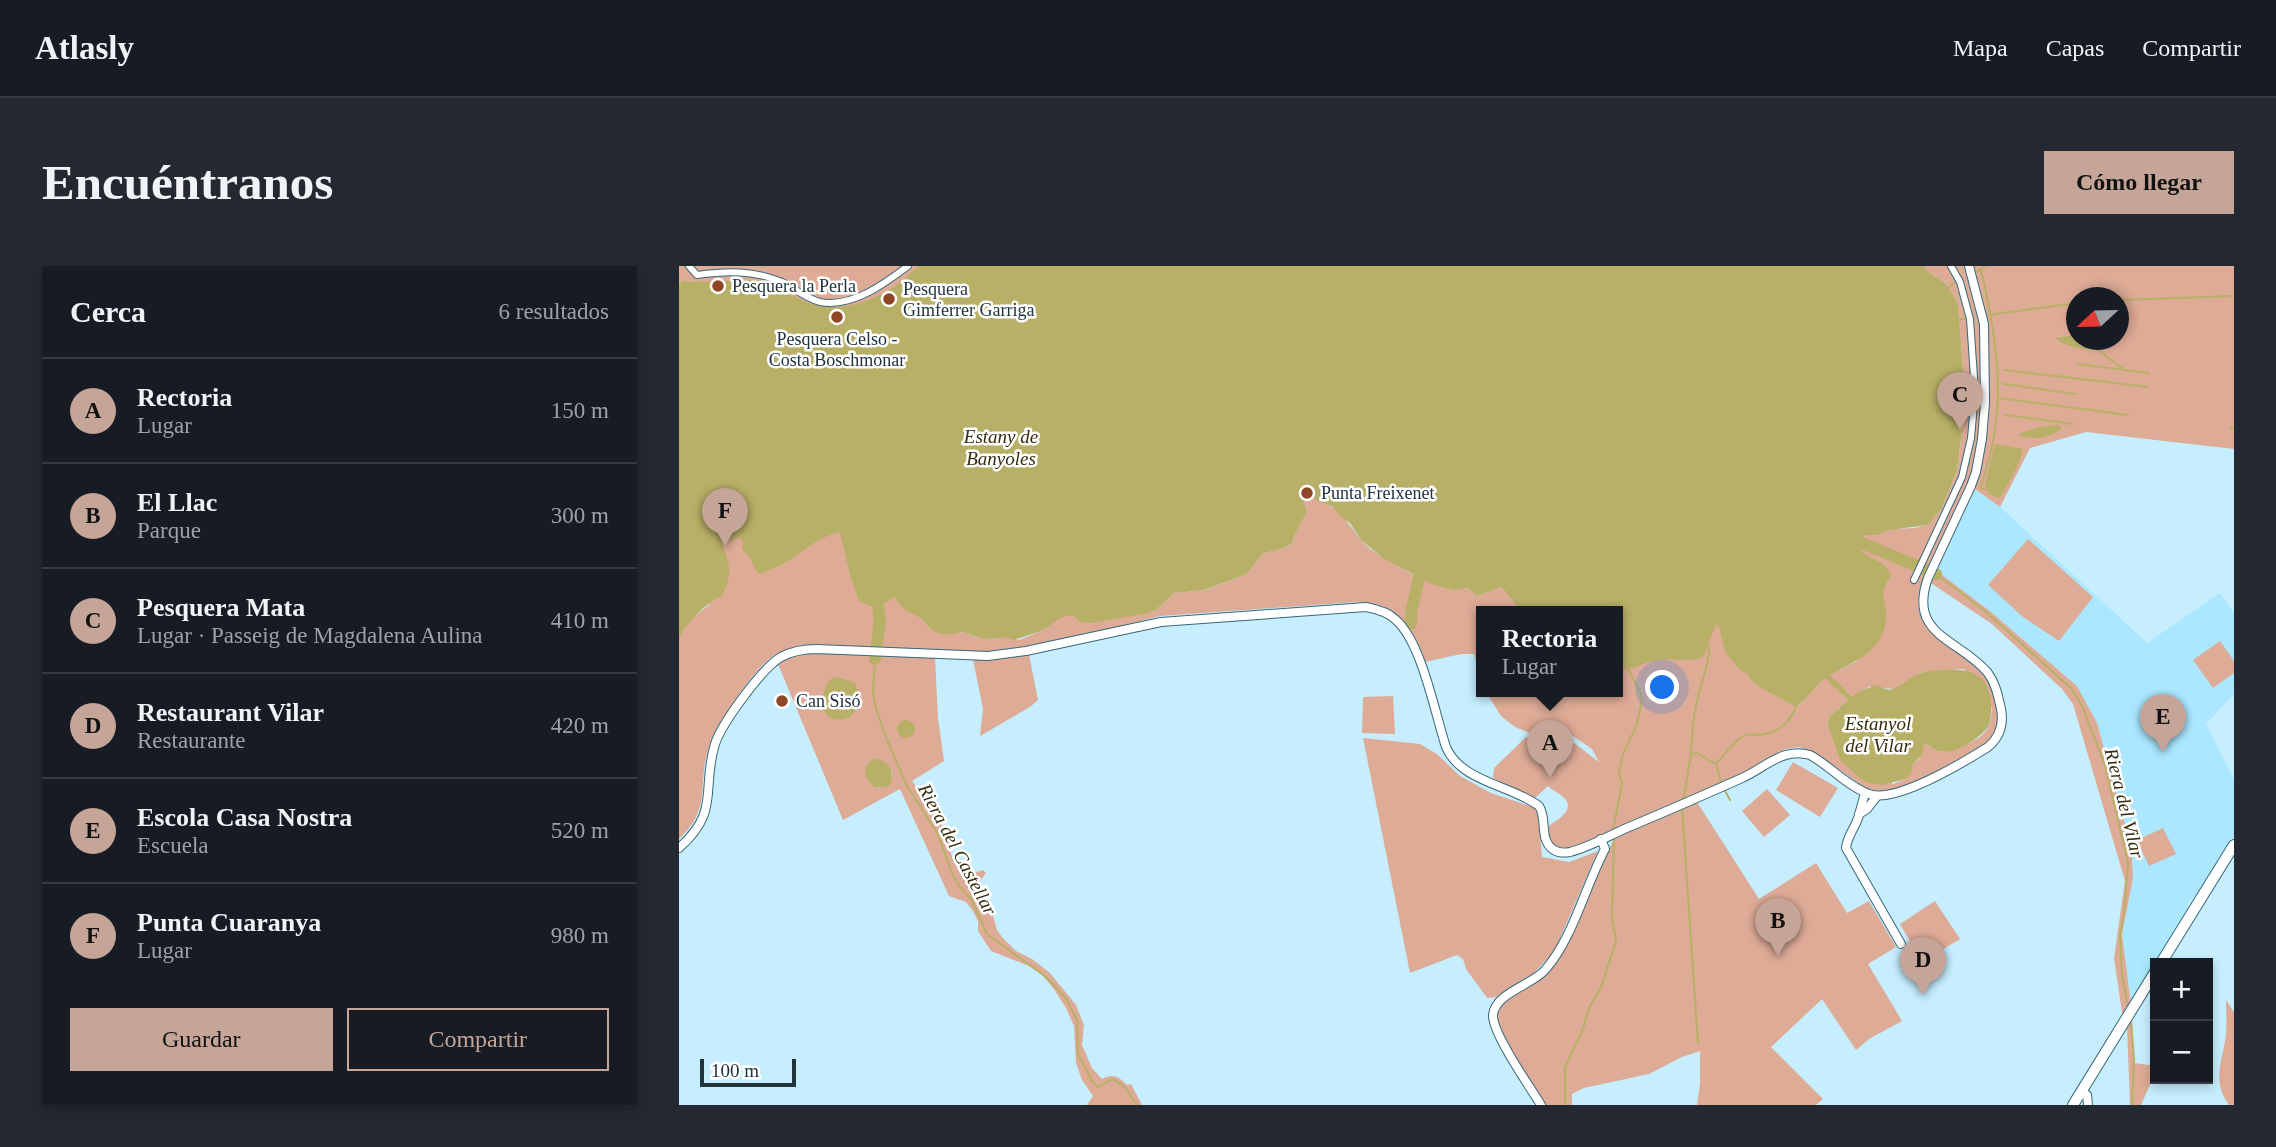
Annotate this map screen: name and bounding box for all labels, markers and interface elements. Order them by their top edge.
text: Atlasly [35,30,134,66]
text: Mapa [1953,35,2008,61]
text: Capas [2046,35,2104,61]
text: Compartir [2142,35,2241,61]
button: Cómo llegar [2044,151,2234,214]
text: Encuéntranos [42,155,333,210]
place label: Pesquera la Perla [732,276,856,296]
marker: Pesquera la Perla [710,278,726,294]
place label: Pesquera Gimferrer Garriga [903,279,1034,320]
north arrow [2066,287,2129,350]
marker: Pesquera Gimferrer Garriga [881,291,897,307]
text: Cerca [70,295,146,328]
text: 6 resultados [498,299,609,324]
marker: Pesquera Celso - Costa Boschmonar [829,309,845,325]
place label: Pesquera Celso - Costa Boschmonar [769,329,905,370]
pin: C [1937,372,1983,430]
text: Rectoria [137,383,232,412]
text: A [85,398,101,423]
text: 150 m [551,398,609,423]
text: Lugar [137,413,192,438]
water label: Estany de Banyoles [963,426,1038,469]
place label: Punta Freixenet [1321,483,1434,503]
marker: Punta Freixenet [1299,485,1315,501]
text: El Llac [137,488,217,517]
pin: F [702,488,748,546]
text: B [85,503,101,528]
text: 300 m [551,503,609,528]
text: Parque [137,518,201,543]
text: Pesquera Mata [137,593,305,622]
popup [1476,606,1623,697]
text: C [85,608,101,633]
text: 410 m [551,608,609,633]
text: Lugar · Passeig de Magdalena Aulina [137,623,483,648]
text: Rectoria [1502,624,1597,653]
text: Lugar [1502,654,1557,679]
your location [1645,670,1679,704]
place label: Can Sisó [796,691,861,711]
marker: Can Sisó [774,693,790,709]
pin: E [2140,694,2186,752]
text: Restaurant Vilar [137,698,324,727]
text: D [85,713,101,738]
text: 420 m [551,713,609,738]
water label: Estanyol del Vilar [1844,713,1911,756]
pin: A [1527,720,1573,778]
text: Restaurante [137,728,246,753]
water label: Riera del Vilar [2100,745,2148,861]
water label: Riera del Castellar [914,779,1001,919]
text: Escola Casa Nostra [137,803,352,832]
text: E [85,818,101,843]
text: 520 m [551,818,609,843]
text: Escuela [137,833,209,858]
pin: B [1755,898,1801,956]
text: Punta Cuaranya [137,908,321,937]
text: F [86,923,100,948]
text: 980 m [551,923,609,948]
pin: D [1900,937,1946,995]
text: Lugar [137,938,192,963]
map controls [2150,958,2213,1084]
button: + [2150,958,2213,1021]
button: Guardar [70,1008,333,1071]
button: Compartir [347,1008,609,1071]
button: − [2150,1021,2213,1084]
scale bar [700,1056,796,1088]
text: 100 m [711,1060,759,1081]

